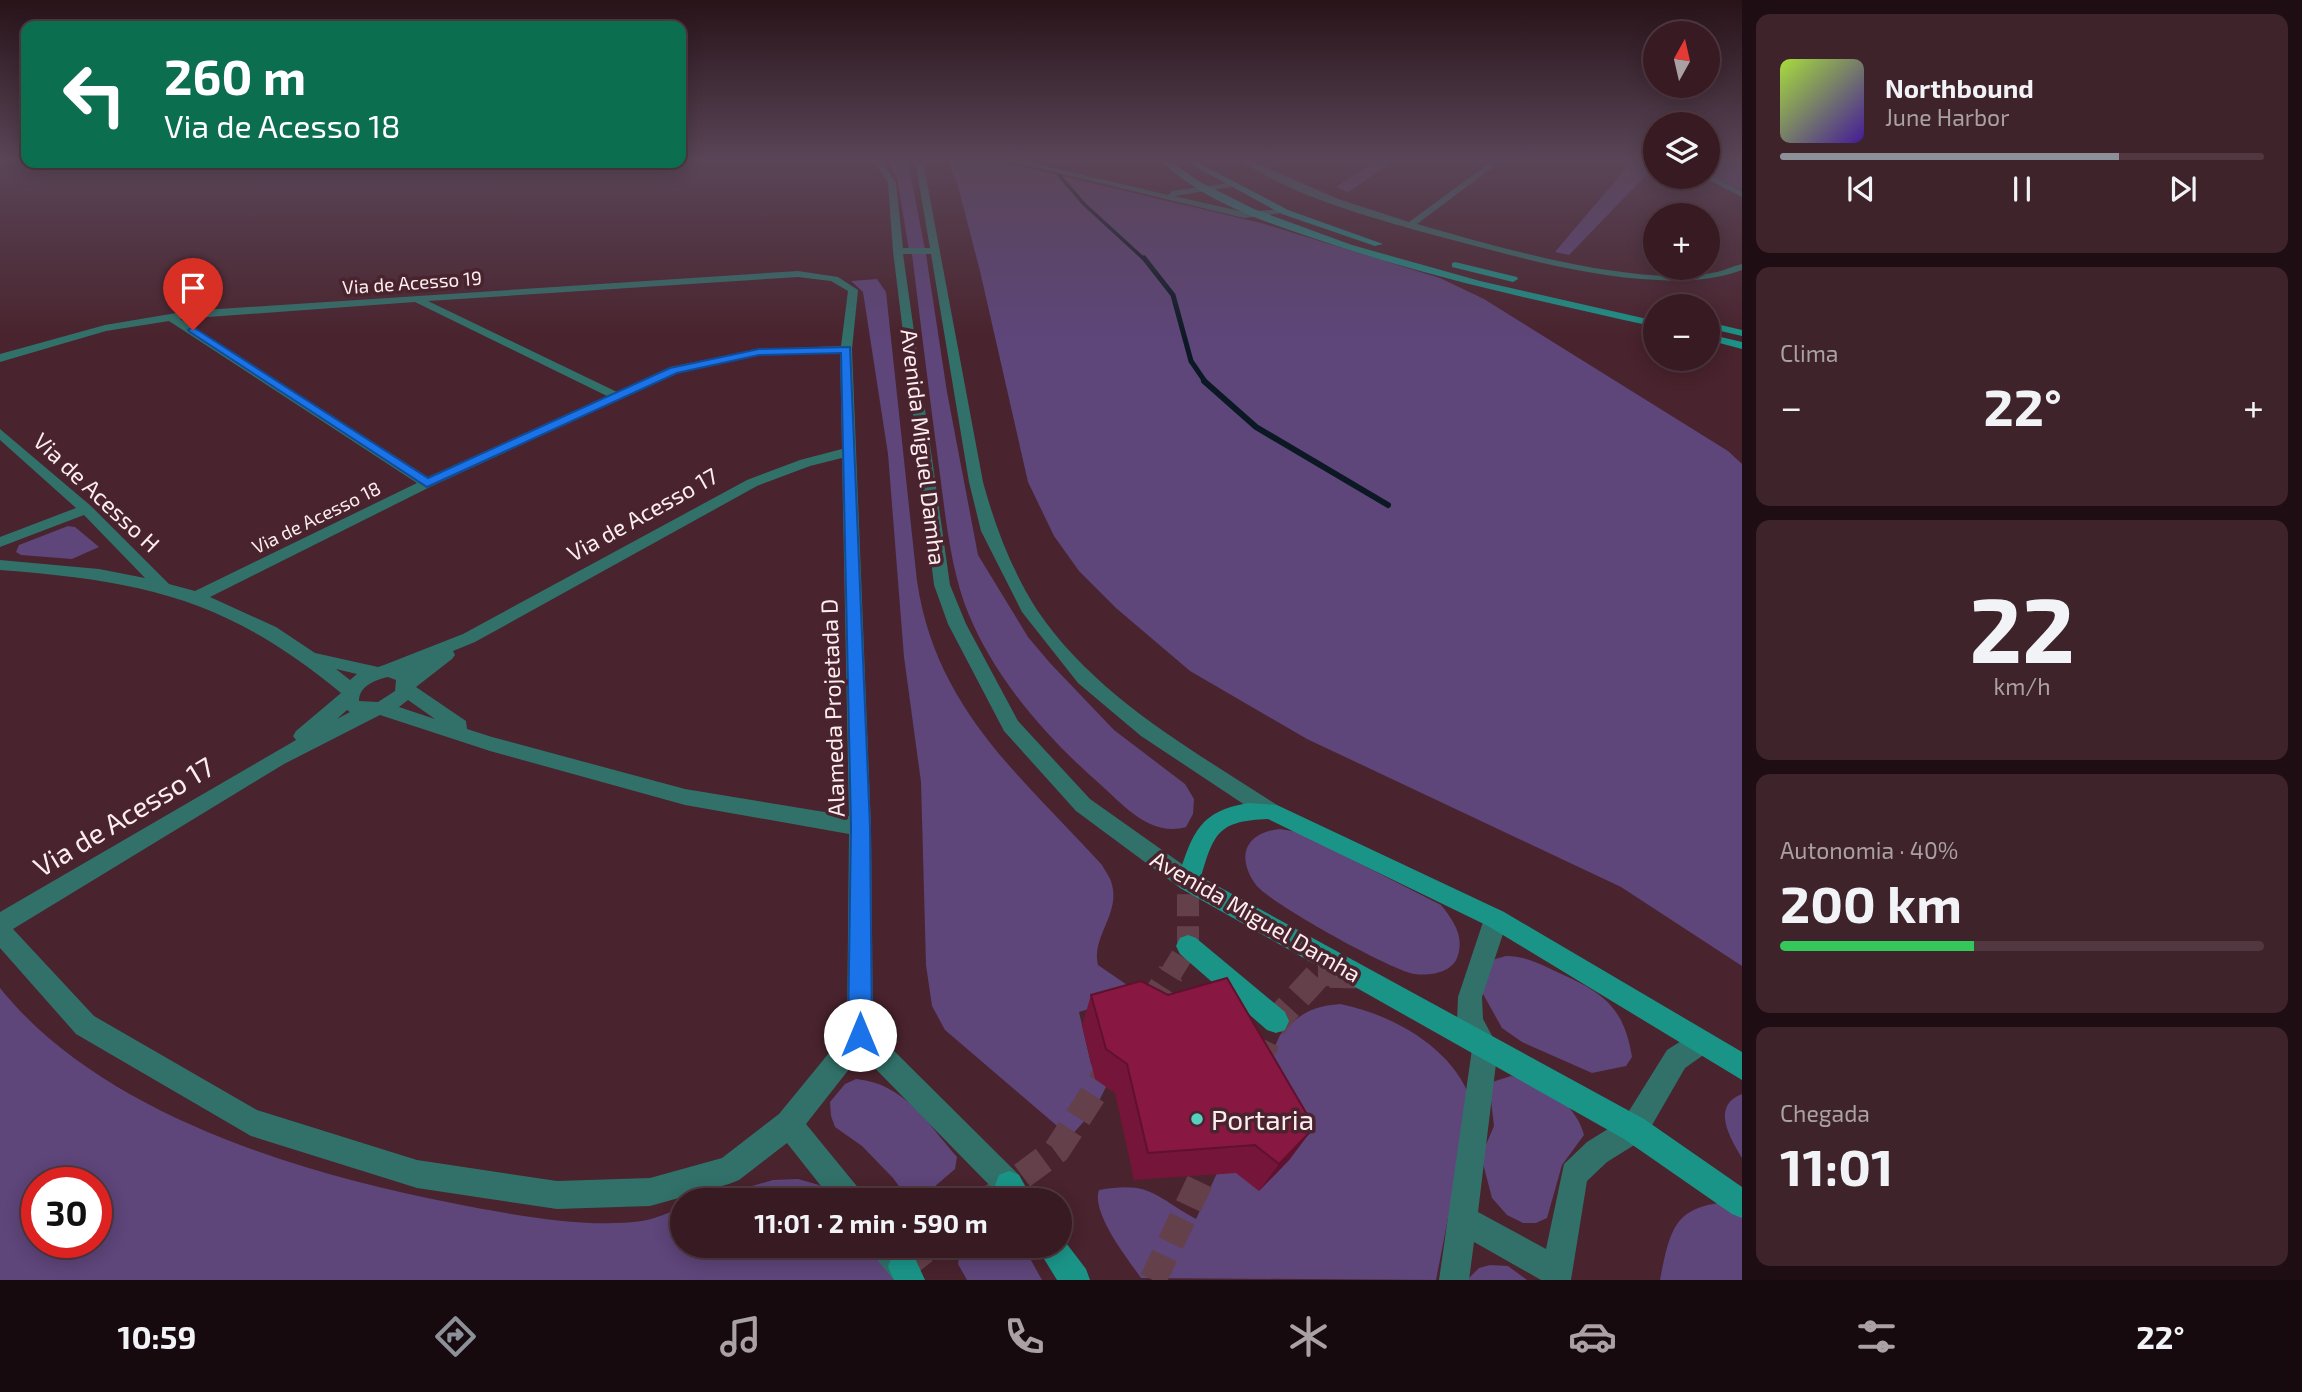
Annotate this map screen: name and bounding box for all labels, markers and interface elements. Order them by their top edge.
north arrow [1643,21,1720,98]
map controls [1643,21,1720,371]
text: 260 m [164,46,306,105]
icon: left [49,49,140,140]
text: Northbound [1885,72,2034,103]
text: June Harbor [1885,103,2009,131]
text: Via de Acesso 18 [164,106,400,144]
button: layers [1643,112,1720,189]
icon: previous [1842,170,1880,208]
icon: pause [2003,170,2041,208]
icon: next [2164,170,2202,208]
button: + [1643,203,1720,280]
pin [163,258,223,330]
street label: Via de Acesso 19 [341,266,483,298]
icon: arrive [174,269,212,307]
button: − [1643,294,1720,371]
street label: Avenida Miguel Damha [896,327,952,567]
text: Clima [1780,339,1838,367]
text: 22° [1983,374,2062,436]
text: − [1780,383,1802,429]
text: + [2243,383,2264,429]
street label: Via de Acesso H [28,426,166,558]
street label: Via de Acesso 17 [562,461,722,567]
street label: Via de Acesso 18 [248,476,384,558]
text: 22 [1969,572,2075,681]
street label: Alameda Projetada D [814,598,850,818]
text: km/h [1993,672,2051,700]
street label: Via de Acesso 17 [27,749,219,883]
text: Autonomia · 40% [1780,836,1958,864]
street label: Avenida Miguel Damha [1146,844,1366,988]
text: 200 km [1780,871,1962,933]
position arrow [823,998,897,1072]
text: Chegada [1780,1099,1870,1127]
place label: Portaria [1211,1102,1314,1136]
marker: Portaria [1189,1111,1205,1127]
text: 11:01 [1780,1134,1894,1196]
speed limit sign: 30 [21,1167,112,1258]
text: 11:01 · 2 min · 590 m [754,1207,988,1238]
icon: directions [431,1312,480,1361]
icon: music [716,1312,765,1361]
icon: phone [1000,1312,1049,1361]
icon: climate [1284,1312,1333,1361]
icon: car [1568,1312,1617,1361]
icon: filters [1852,1312,1901,1361]
text: 10:59 [118,1317,196,1355]
text: 22° [2136,1317,2184,1355]

